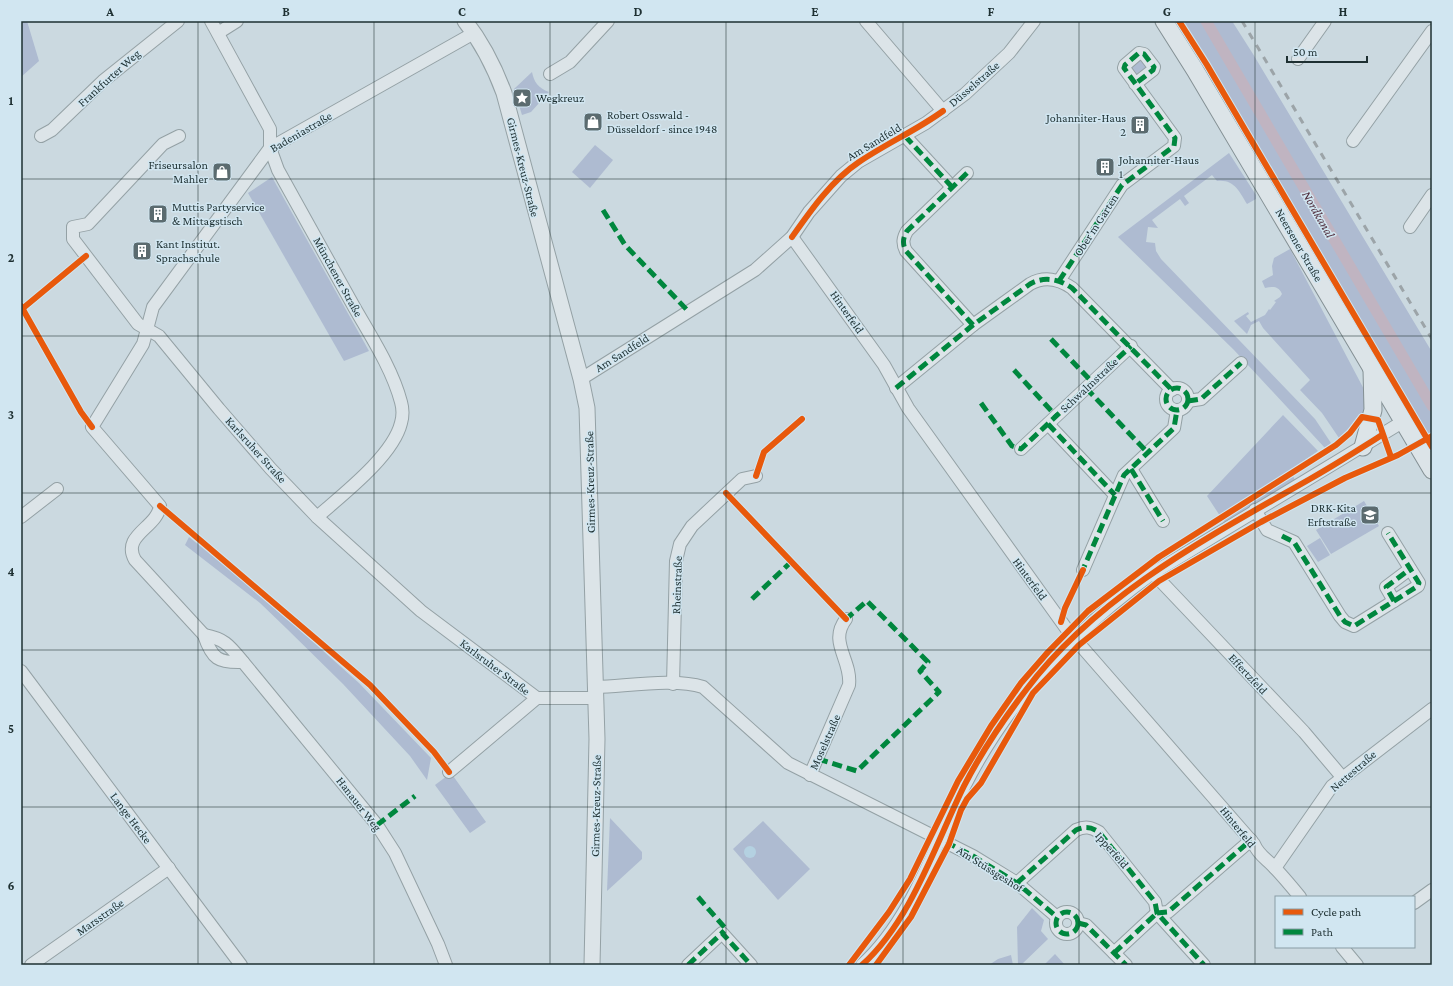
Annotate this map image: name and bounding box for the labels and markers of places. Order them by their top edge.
place icon: Wegkreuz [511,87,533,109]
place label: Wegkreuz [536,91,584,105]
place label: Robert Osswald - Düsseldorf - since 1948 [607,108,717,136]
shop icon: Robert Osswald - Düsseldorf - since 1948 [582,111,604,133]
place label: Johanniter-Haus 2 [1045,111,1126,139]
building icon: Johanniter-Haus 2 [1129,114,1151,136]
place label: Johanniter-Haus 1 [1118,153,1199,181]
building icon: Johanniter-Haus 1 [1094,156,1116,178]
place label: Friseursalon Mahler [148,158,209,186]
shop icon: Friseursalon Mahler [211,161,233,183]
place label: Muttis Partyservice & Mittagstisch [172,200,265,228]
building icon: Muttis Partyservice & Mittagstisch [147,203,169,225]
place label: Kant Institut. Sprachschule [156,237,220,265]
building icon: Kant Institut. Sprachschule [131,240,153,262]
place label: DRK-Kita Erftstraße [1308,501,1356,529]
school or university icon: DRK-Kita Erftstraße [1359,504,1381,526]

